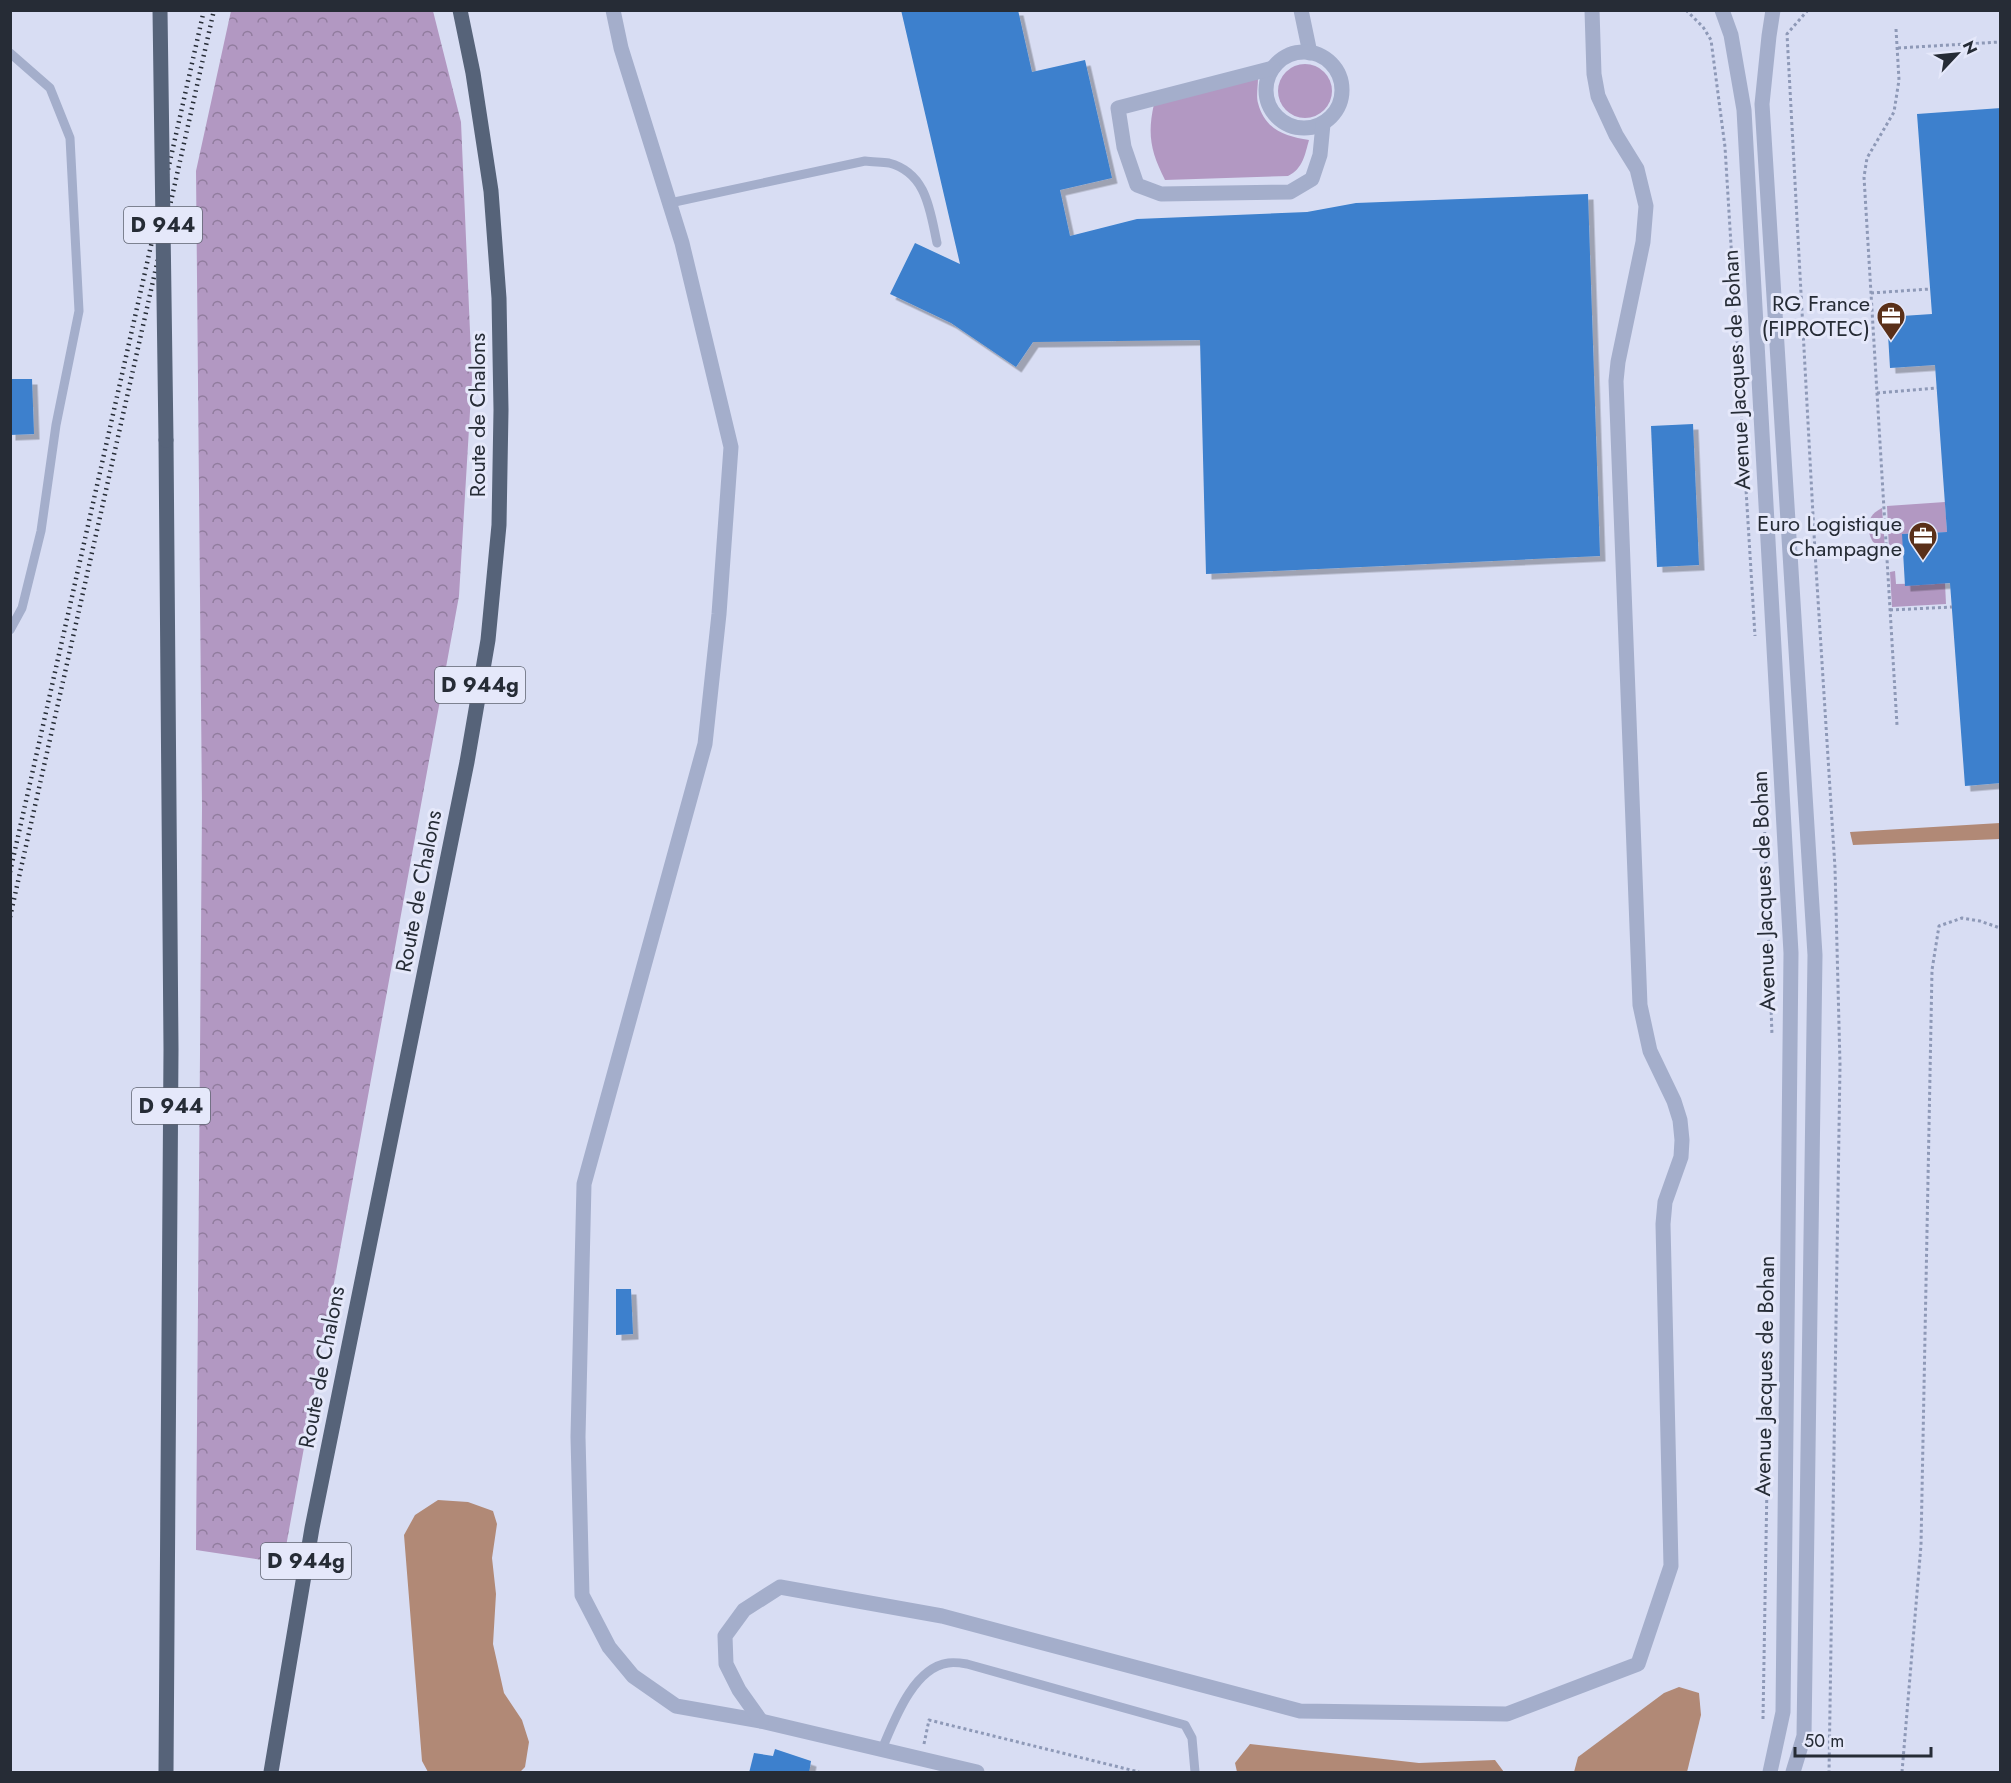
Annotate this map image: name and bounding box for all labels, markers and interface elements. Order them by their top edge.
north arrow [1927,24,1987,84]
text: N [1957,37,1983,58]
road number: D 944 [124,207,202,243]
street label: Avenue Jacques de Bohan [1714,249,1758,491]
place label: RG France (FIPROTEC) [1761,287,1870,344]
office icon: RG France (FIPROTEC) [1875,300,1907,342]
street label: Route de Chalons [461,333,493,497]
place label: Euro Logistique Champagne [1757,507,1902,564]
office icon: Euro Logistique Champagne [1907,520,1939,562]
road number: D 944g [435,667,525,703]
street label: Avenue Jacques de Bohan [1743,770,1783,1012]
street label: Route de Chalons [387,807,449,975]
road number: D 944 [132,1088,210,1124]
street label: Avenue Jacques de Bohan [1746,1255,1782,1497]
street label: Route de Chalons [290,1283,352,1451]
road number: D 944g [261,1543,351,1579]
scale bar [1795,1720,1932,1758]
text: 50 m [1804,1728,1844,1754]

